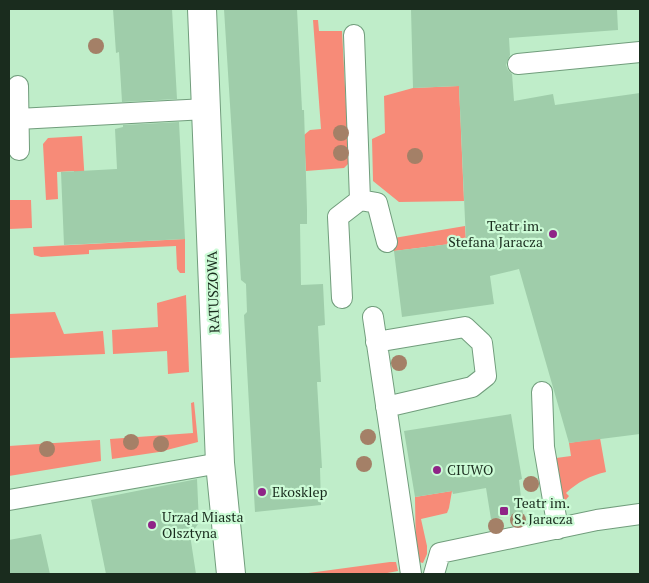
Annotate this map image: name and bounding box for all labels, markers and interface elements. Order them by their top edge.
place label: Teatr im. Stefana Jaracza [448,216,543,251]
marker: Teatr im. Stefana Jaracza [547,228,559,240]
street label: RATUSZOWA [202,250,223,334]
place label: CIUWO [447,460,493,479]
marker: CIUWO [431,464,443,476]
place label: Ekosklep [272,482,327,501]
marker: Ekosklep [256,486,268,498]
place label: Teatr im. S. Jaracza [514,493,573,528]
marker: Teatr im. S. Jaracza [498,505,510,517]
place label: Urząd Miasta Olsztyna [162,507,244,542]
marker: Urząd Miasta Olsztyna [146,519,158,531]

